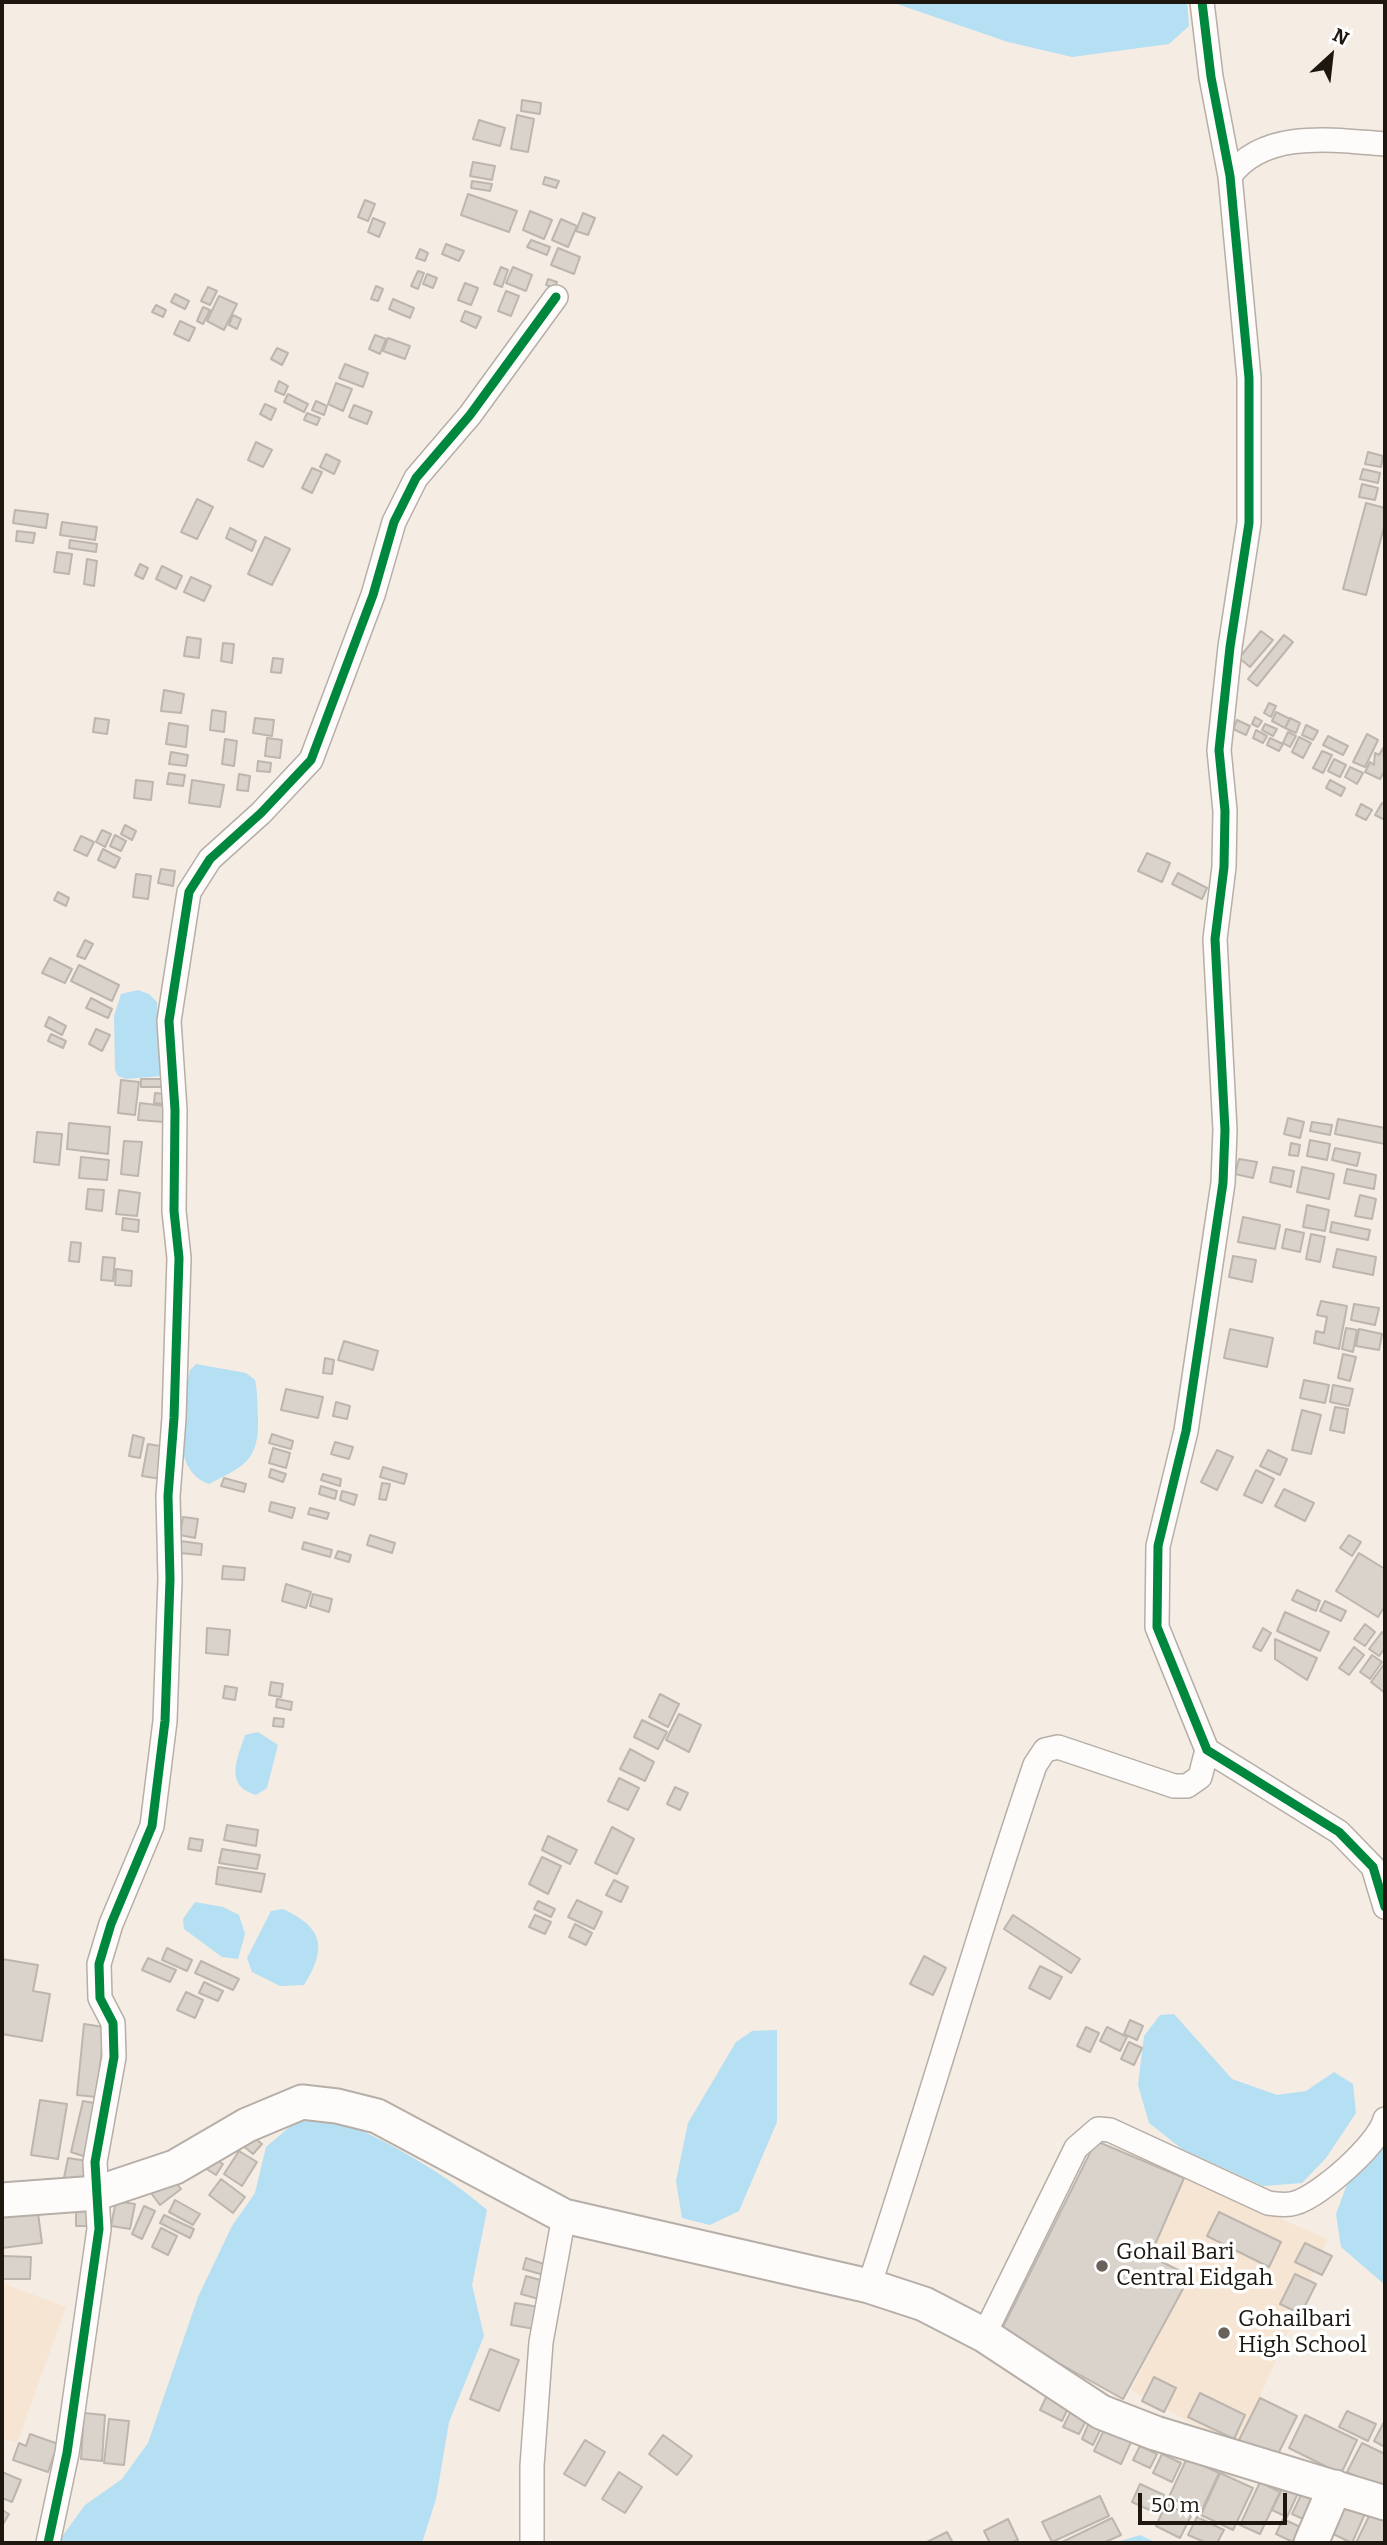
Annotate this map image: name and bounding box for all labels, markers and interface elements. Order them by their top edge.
north arrow [1296,21,1366,91]
text: N [1329,23,1353,50]
place label: Gohail Bari Central Eidgah [1116,2239,1273,2293]
marker: Gohail Bari Central Eidgah [1094,2258,1110,2274]
place label: Gohailbari High School [1238,2306,1367,2360]
marker: Gohailbari High School [1216,2325,1232,2341]
scale bar [1142,2478,1291,2522]
text: 50 m [1151,2492,1200,2518]

